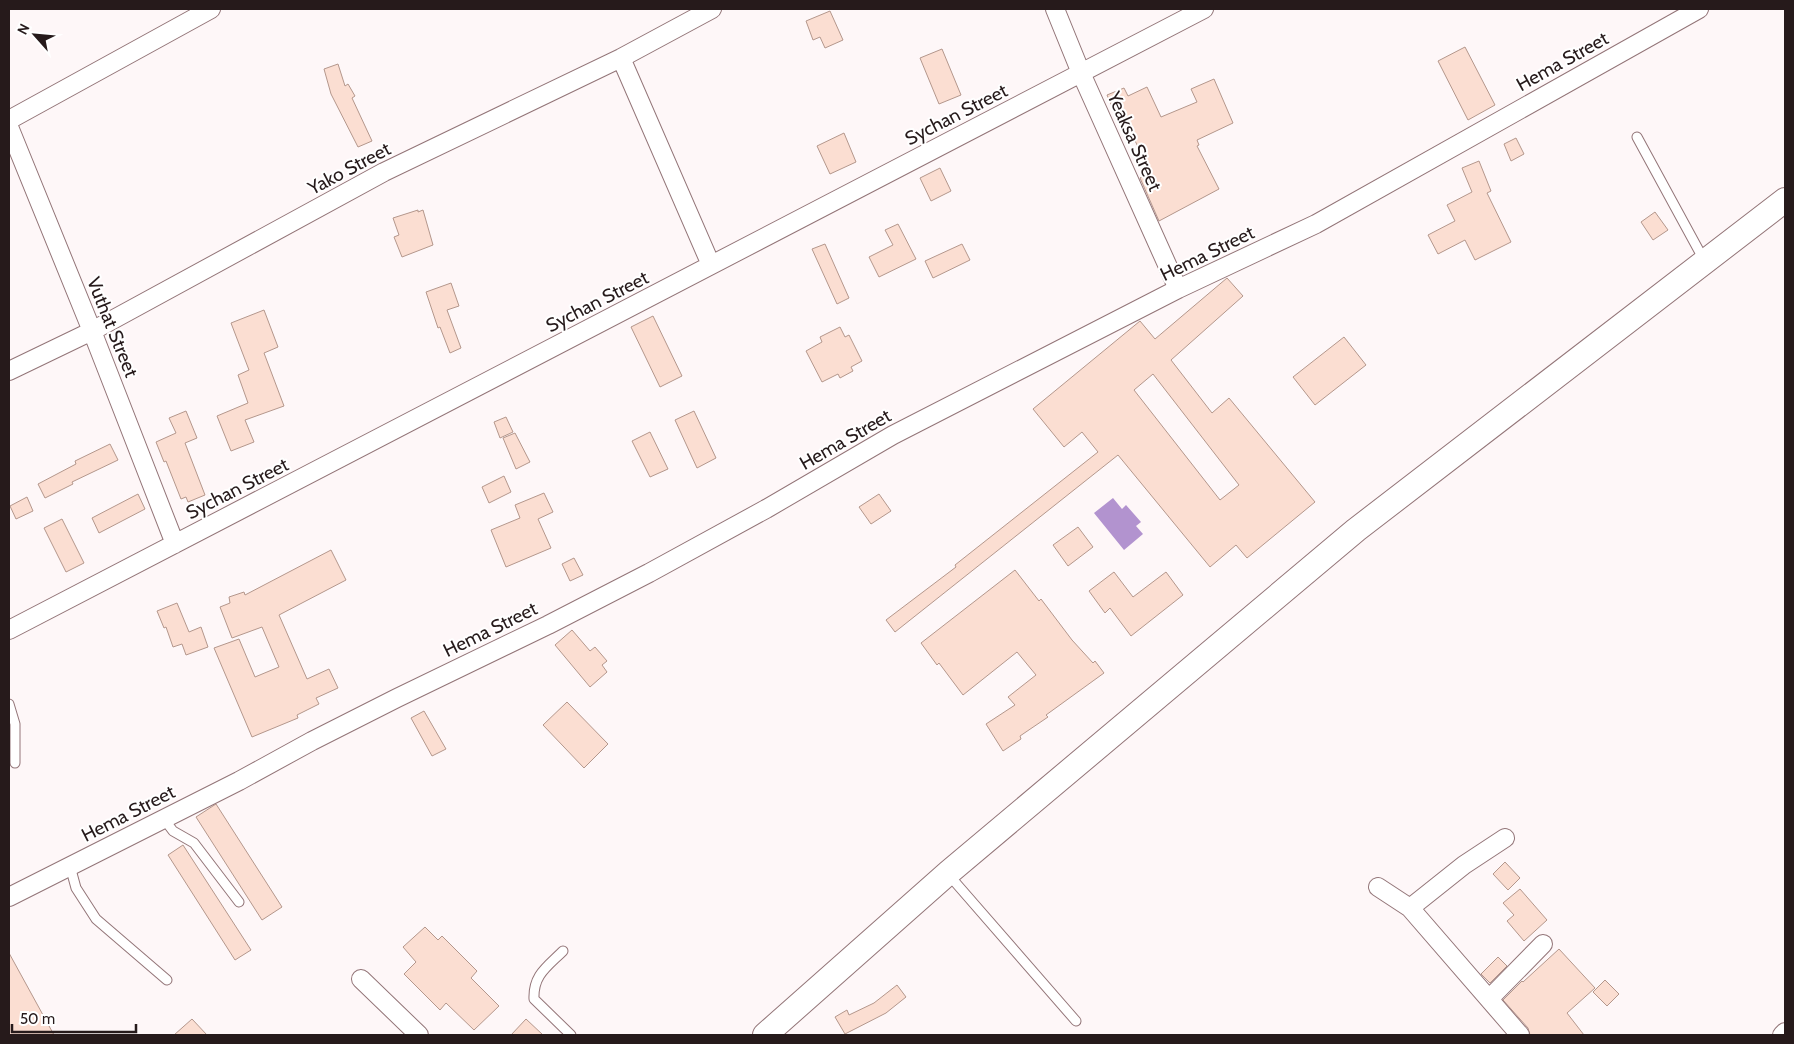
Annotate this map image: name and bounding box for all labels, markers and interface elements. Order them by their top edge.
north arrow [10,10,60,60]
text: N [13,21,34,38]
street label: Hema Street [1512,26,1613,96]
street label: Sychan Street [901,79,1012,150]
street label: Yeaksa Street [1102,87,1167,195]
street label: Yako Street [303,137,395,200]
street label: Hema Street [1156,221,1259,286]
street label: Sychan Street [542,266,653,337]
street label: Vuthat Street [82,274,143,381]
street label: Hema Street [795,404,896,475]
street label: Sychan Street [182,453,293,524]
street label: Hema Street [439,597,542,662]
street label: Hema Street [78,780,179,847]
scale bar [12,1002,136,1034]
text: 50 m [20,1010,55,1028]

